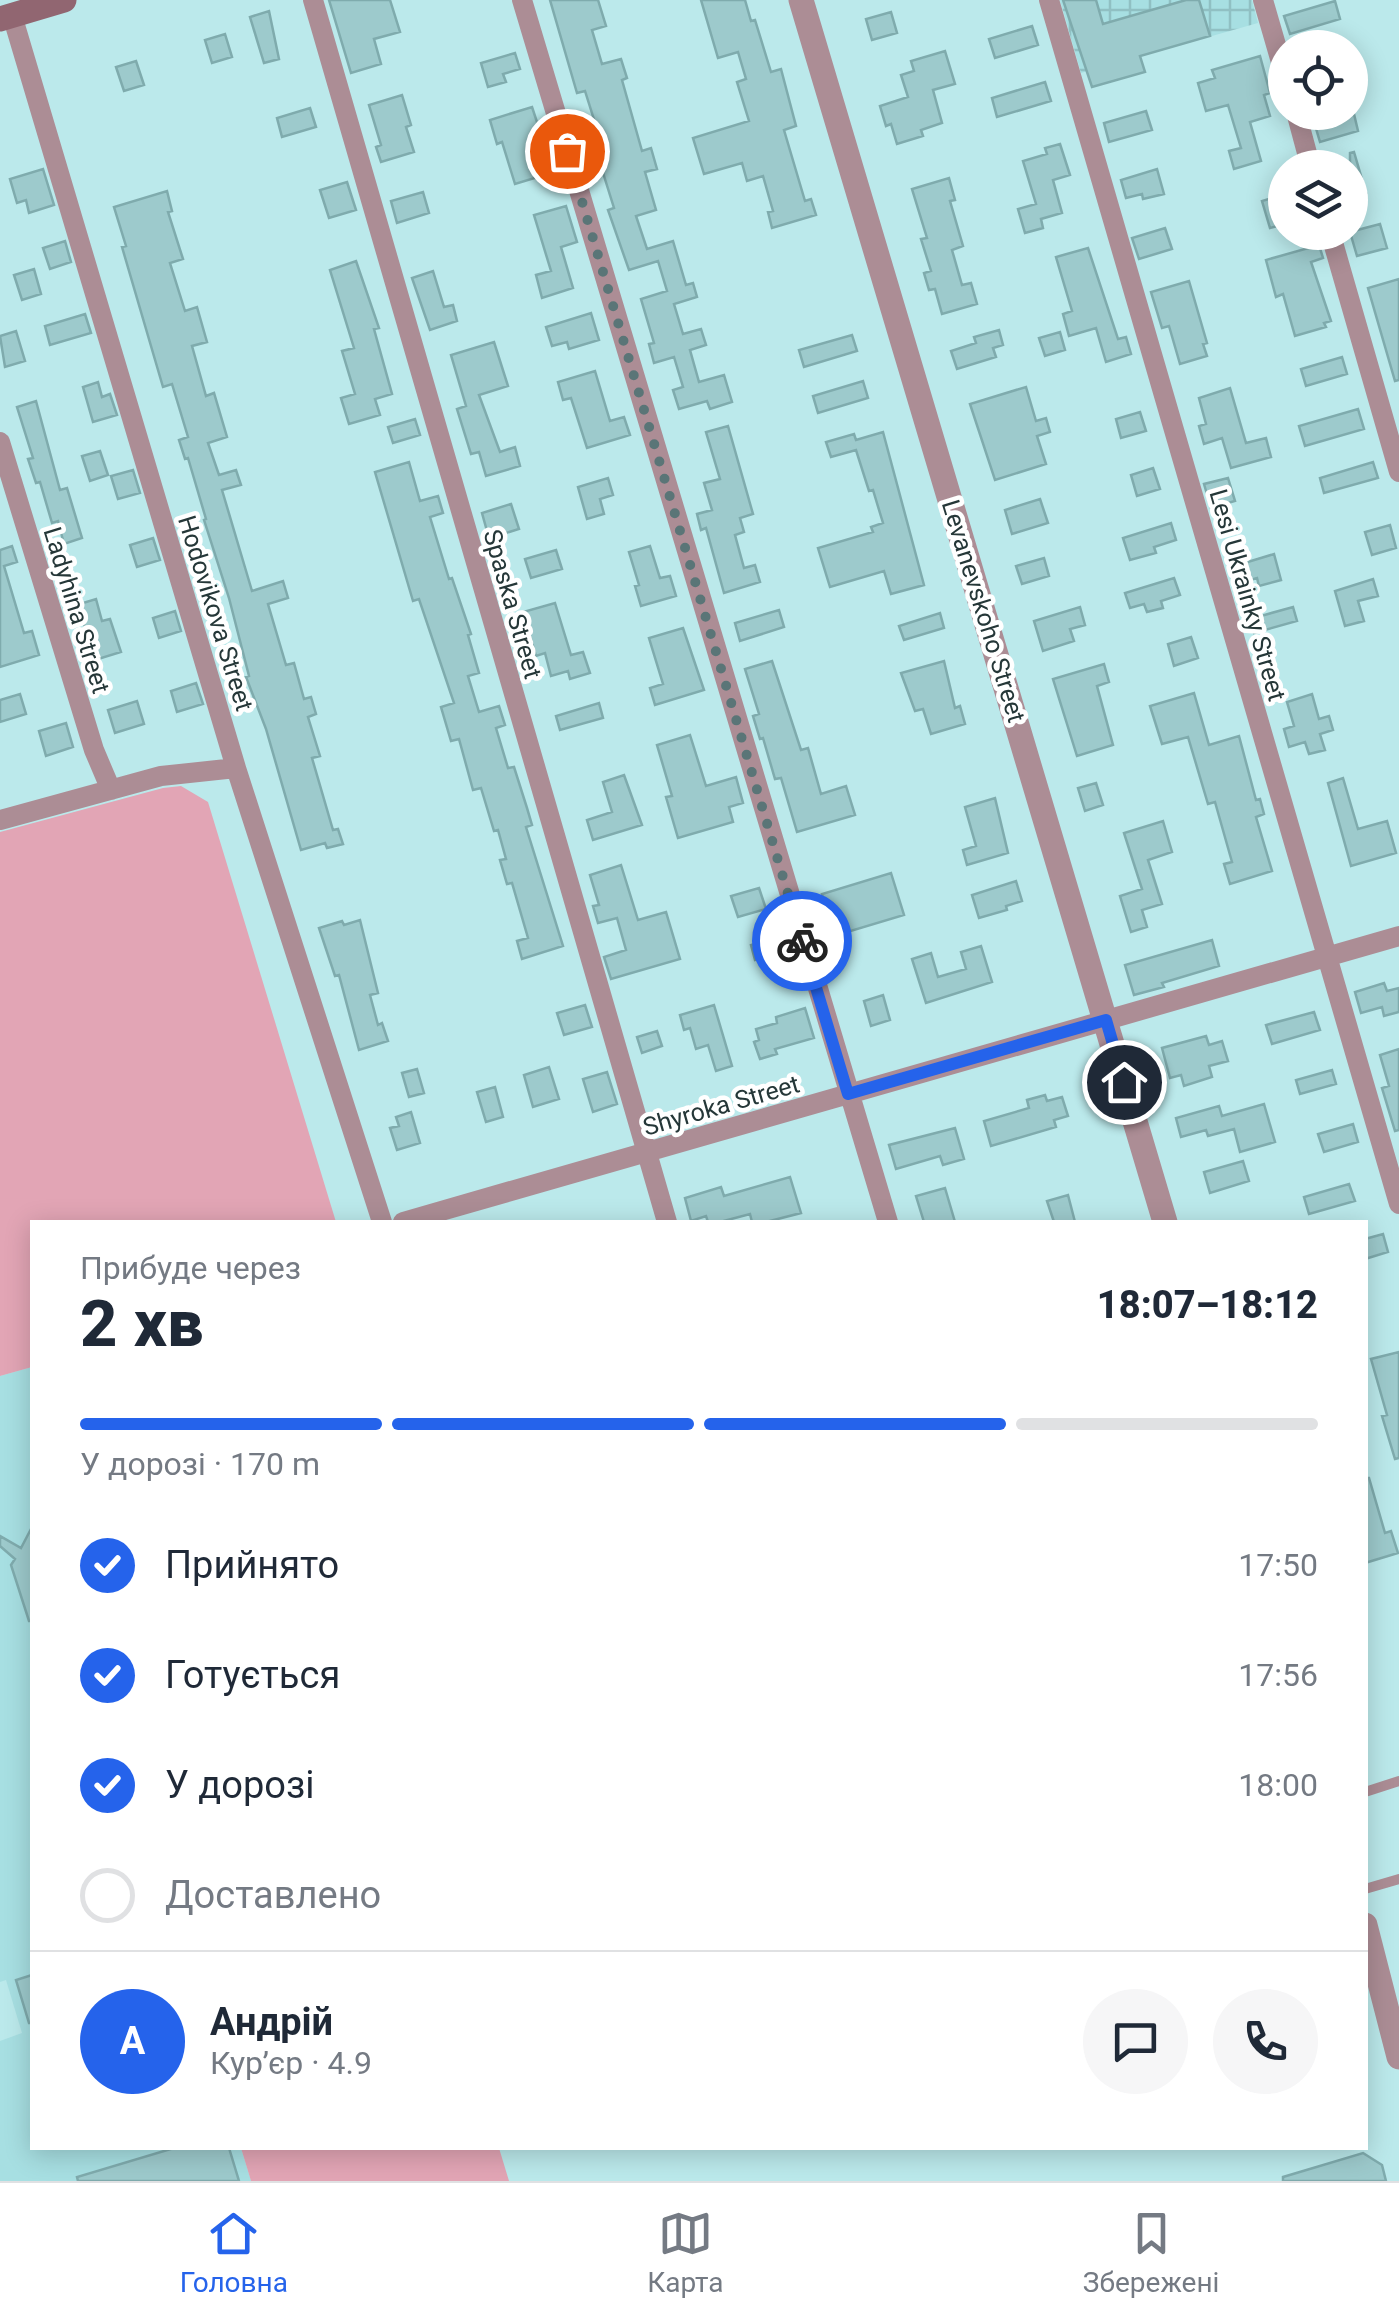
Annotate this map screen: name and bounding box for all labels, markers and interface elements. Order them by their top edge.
map controls [1268,30,1368,250]
button: locate [1268,30,1368,130]
pin [525,109,610,194]
icon: bag [540,124,595,179]
button: layers [1268,150,1368,250]
street label: Lesi Ukrainky Street [1203,486,1292,704]
street label: Levanevskoho Street [936,496,1031,726]
street label: Hodovikova Street [172,512,259,714]
street label: Ladyhina Street [37,523,116,697]
street label: Spaska Street [477,526,548,682]
courier [752,891,852,991]
icon: bike [775,914,830,969]
pin [1082,1040,1167,1125]
icon: home [1097,1055,1152,1110]
street label: Shyroka Street [640,1069,803,1142]
text: Прибуде через [80,1249,301,1287]
text: 18:07–18:12 [1097,1283,1318,1327]
text: 2 хв [80,1286,204,1362]
text: У дорозі · 170 m [80,1445,320,1483]
icon: check [80,1538,135,1593]
text: Прийнято [165,1543,339,1587]
text: 17:50 [1238,1546,1318,1584]
icon: check [80,1648,135,1703]
text: Готується [165,1653,340,1697]
text: 17:56 [1238,1656,1318,1694]
icon: check [80,1758,135,1813]
text: У дорозі [165,1763,314,1807]
text: 18:00 [1238,1766,1318,1804]
text: Доставлено [165,1873,381,1917]
button: chat [1083,1989,1188,2094]
button: phone [1213,1989,1318,2094]
text: Андрій [210,2000,333,2044]
text: А [120,2019,145,2063]
text: Кур’єр · 4.9 [210,2044,372,2082]
tab: Головна [180,2206,288,2299]
tab: Карта [647,2206,724,2299]
tab: Збережені [1083,2206,1219,2299]

